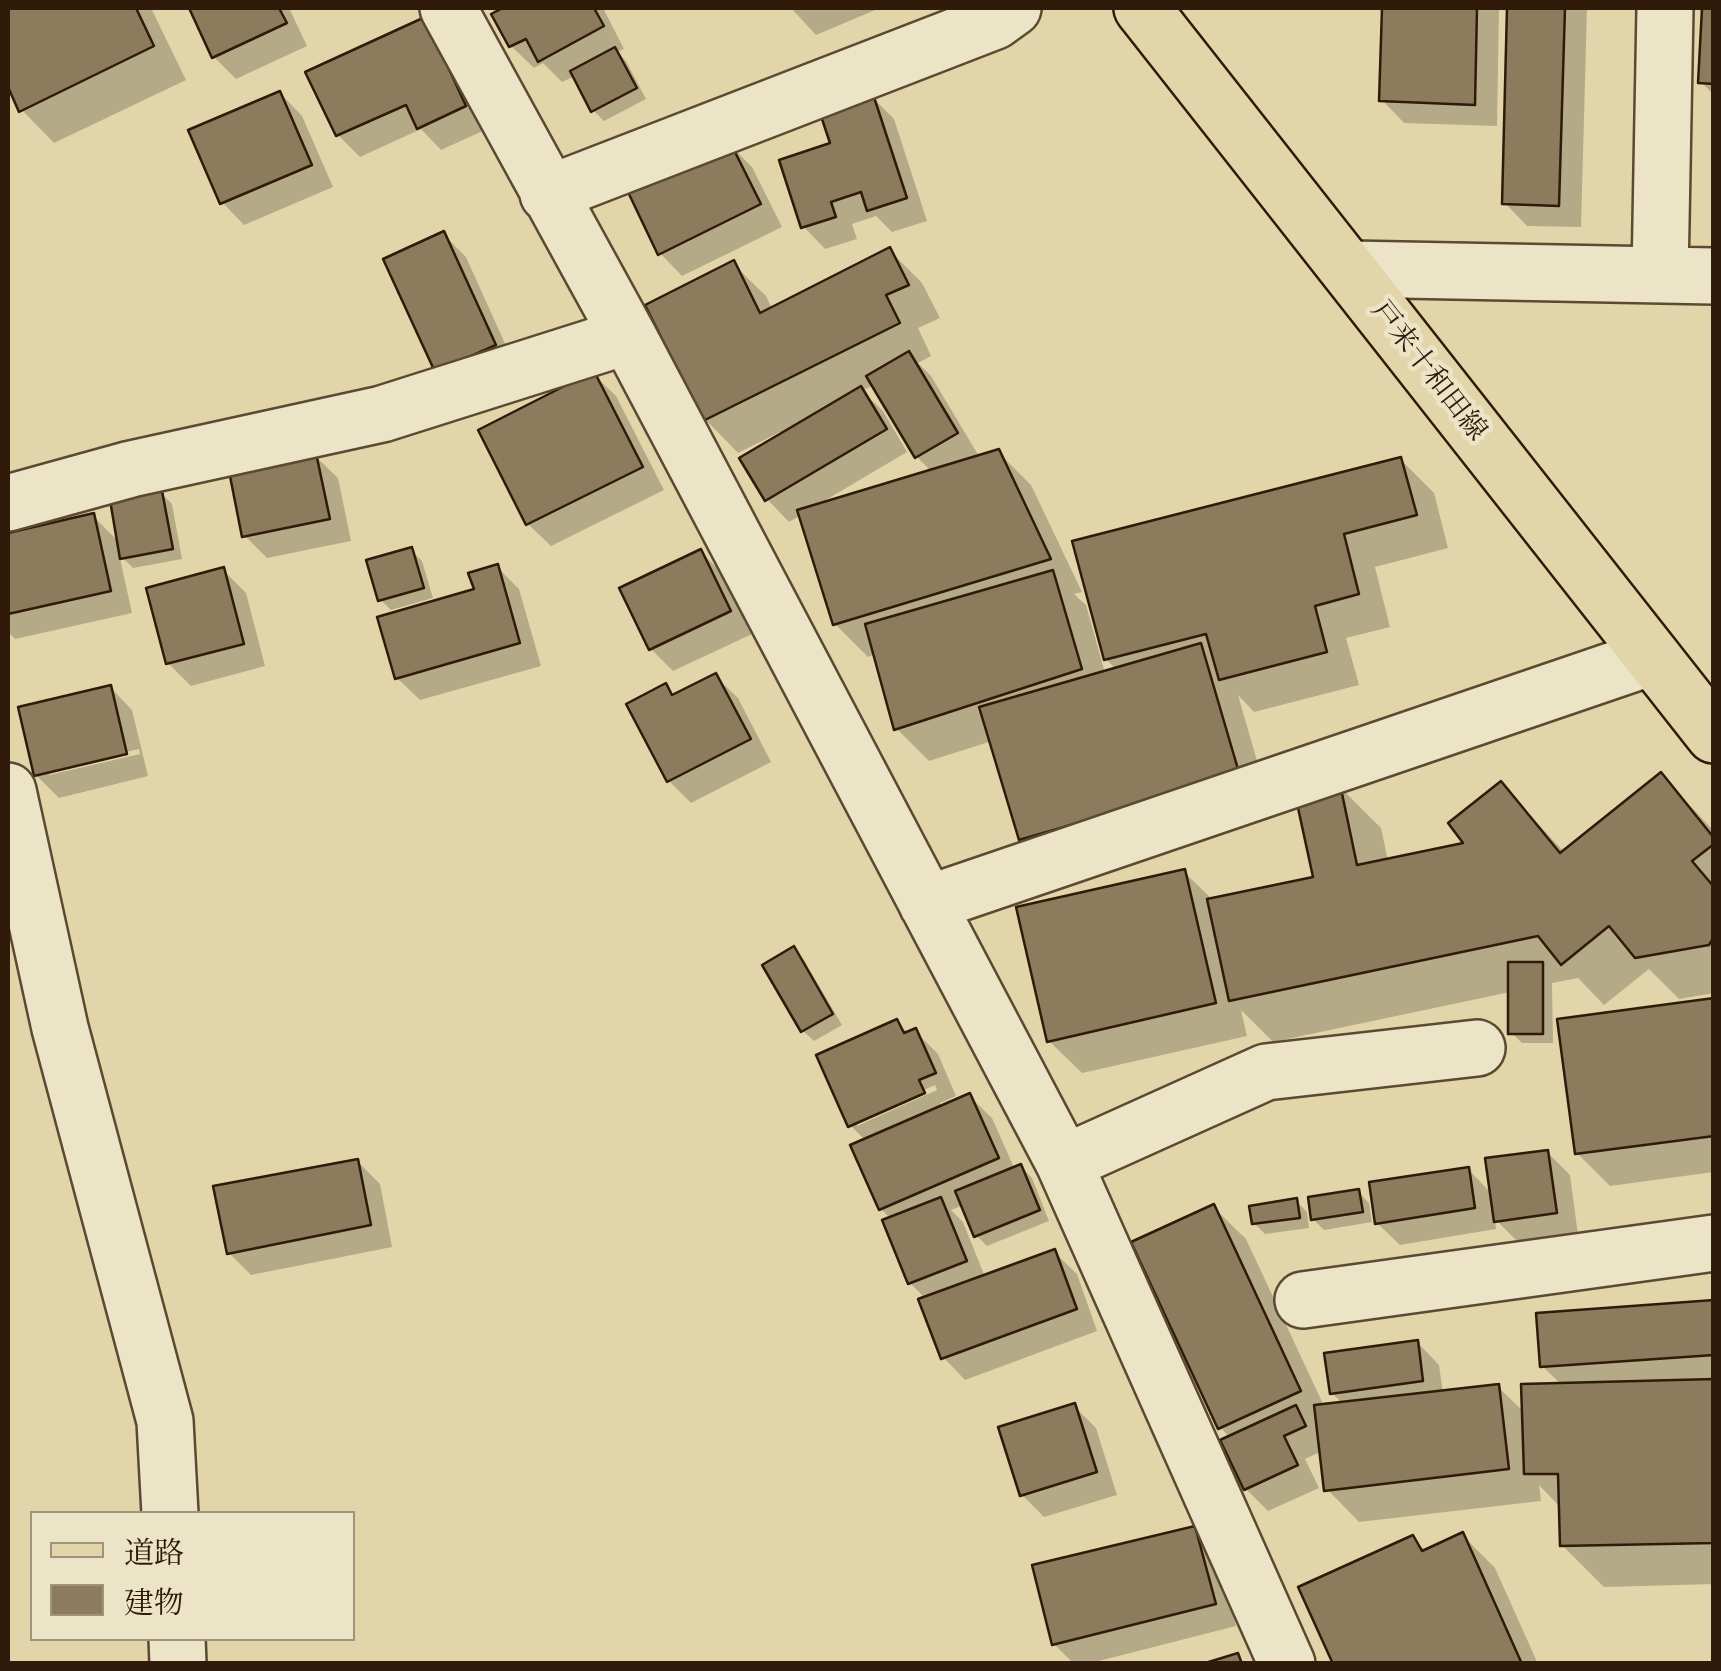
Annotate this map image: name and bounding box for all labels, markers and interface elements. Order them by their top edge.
street label: 戸来十和田線 [1364,294,1494,448]
legend [30,1511,355,1641]
text: 道路 [124,1534,184,1571]
text: 建物 [124,1584,184,1621]

